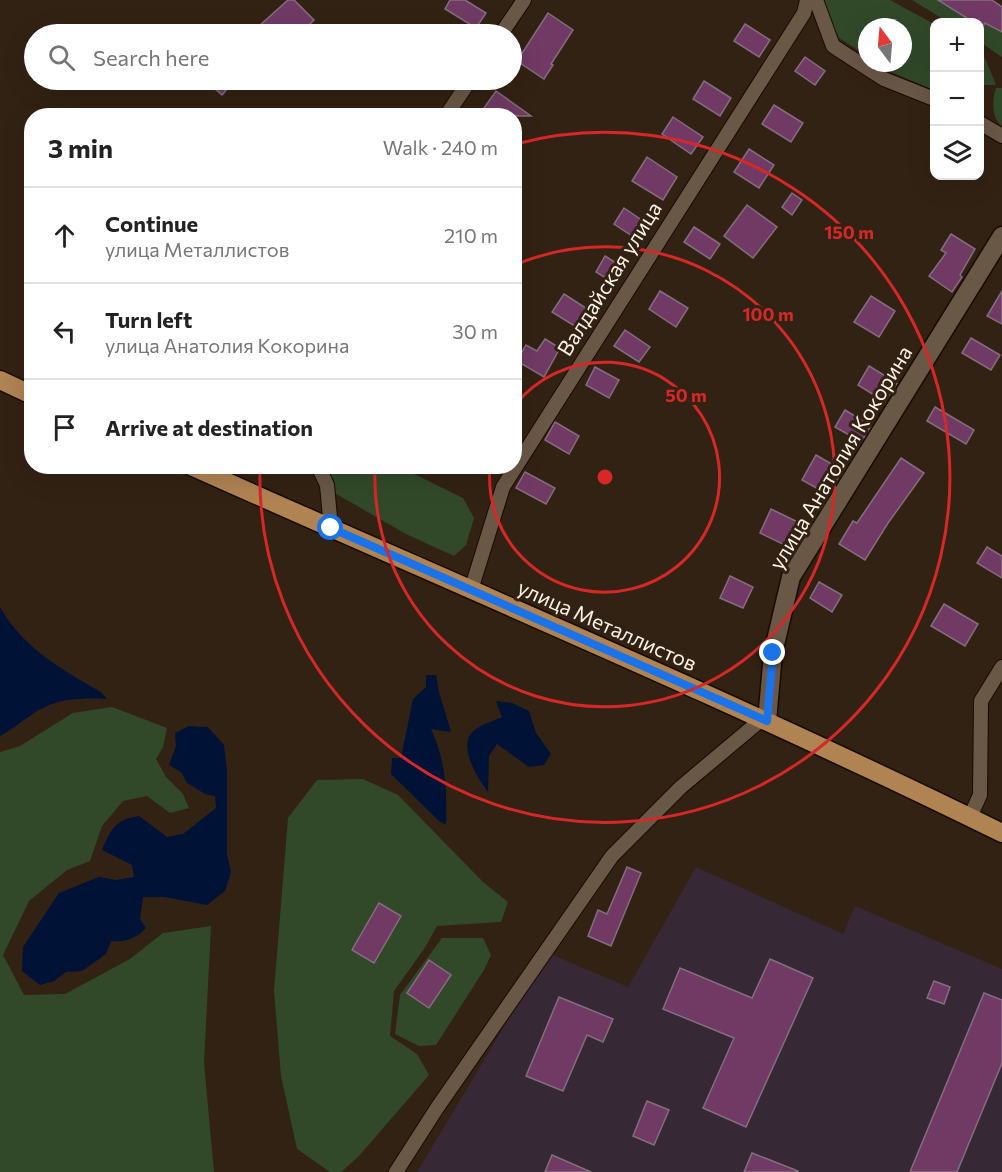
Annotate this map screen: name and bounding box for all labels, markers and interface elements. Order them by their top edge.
north arrow [858,18,912,72]
map controls [930,18,984,180]
button: + [930,18,984,72]
search box [24,24,522,90]
icon: search [45,41,78,74]
text: Search here [93,44,209,71]
button: − [930,72,984,126]
button: layers [930,126,984,180]
text: 3 min [48,132,113,163]
text: Walk · 240 m [383,135,498,159]
street label: Валдайская улица [551,197,666,360]
text: Continue [105,210,198,237]
icon: ahead [48,219,81,252]
text: 150 m [824,221,874,243]
text: 210 m [444,223,498,247]
text: улица Металлистов [105,237,289,261]
text: 100 m [742,303,794,325]
text: Turn left [105,306,192,333]
icon: left [48,315,81,348]
text: 30 m [452,319,498,343]
text: улица Анатолия Кокорина [105,333,349,357]
street label: улица Анатолия Кокорина [763,341,916,574]
text: 50 m [665,384,707,406]
icon: arrive [48,411,81,444]
text: Arrive at destination [105,414,313,441]
centre of rings [595,467,615,487]
route start [317,514,343,540]
street label: улица Металлистов [514,574,701,675]
route end [759,639,785,665]

